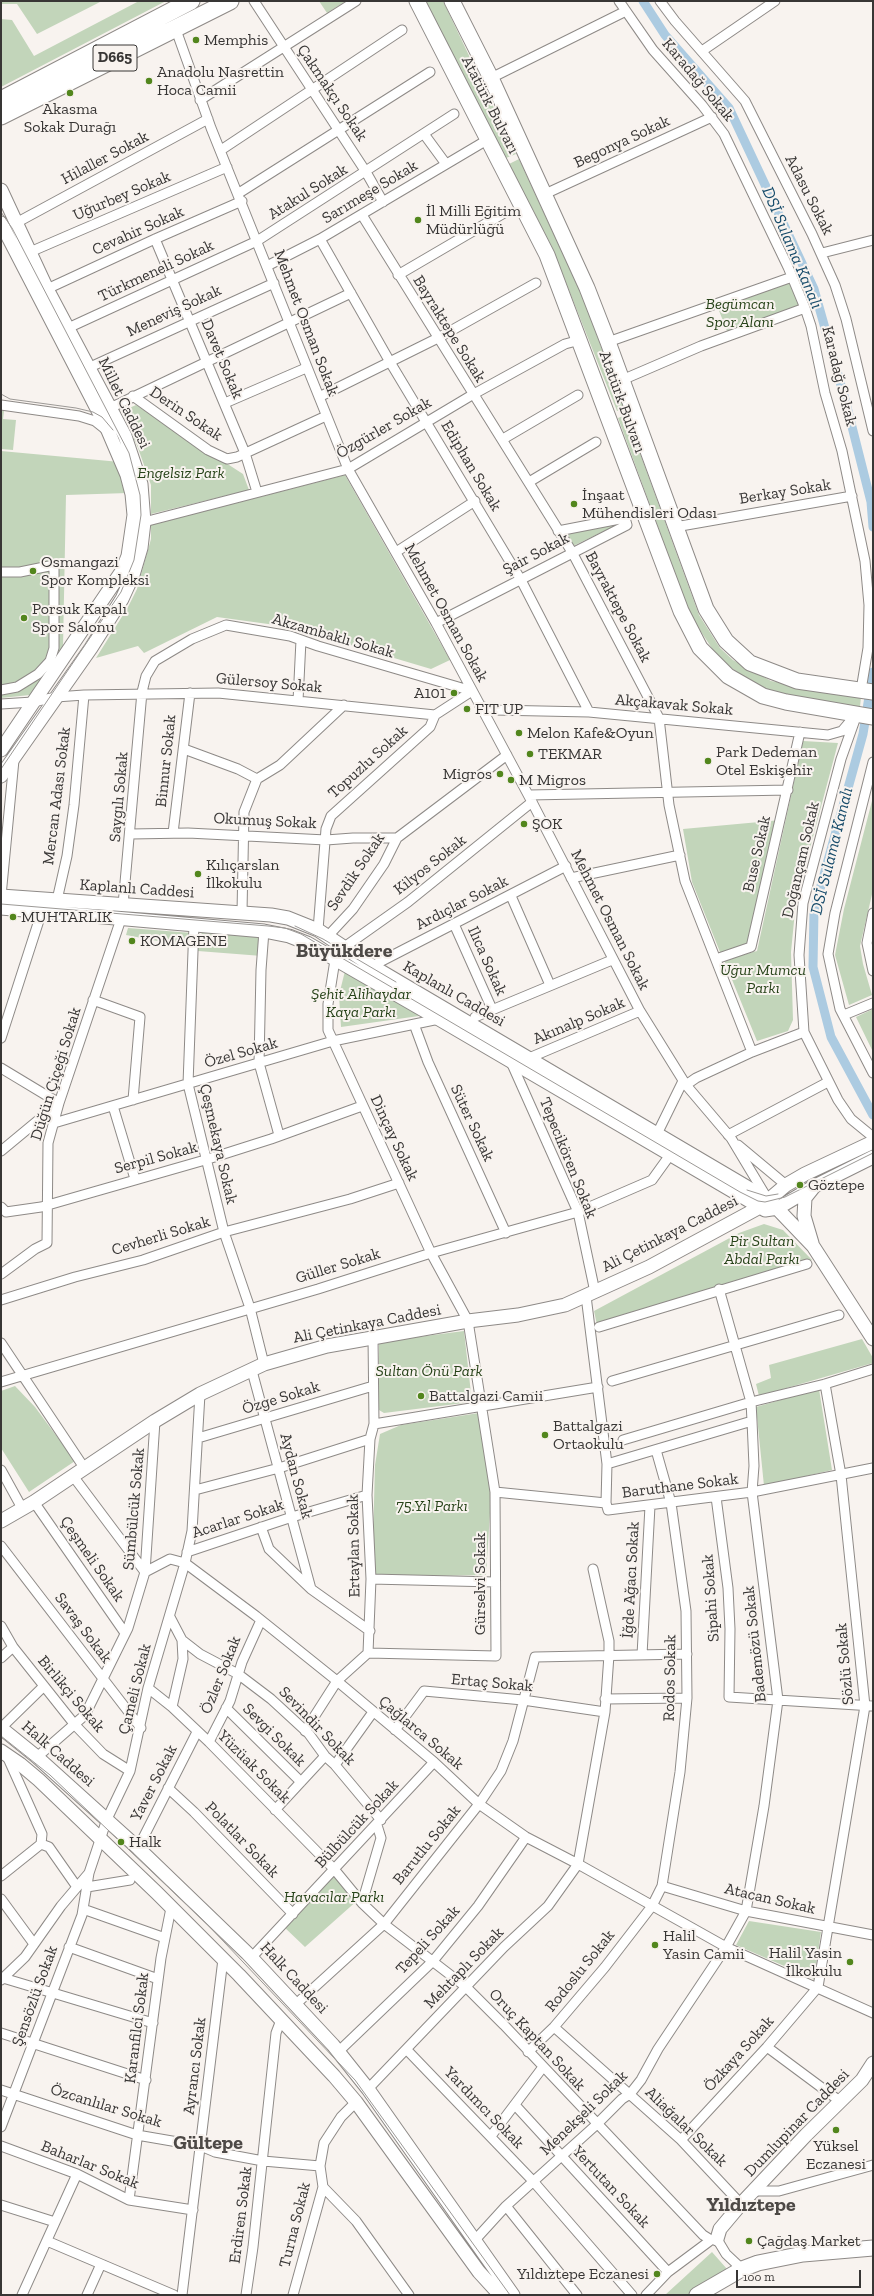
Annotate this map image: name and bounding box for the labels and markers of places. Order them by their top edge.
place label: Memphis [204,30,268,50]
marker: Memphis [191,35,201,45]
place label: Anadolu Nasrettin Hoca Camii [157,62,284,100]
marker: Anadolu Nasrettin Hoca Camii [144,76,154,86]
marker: Akasma Sokak Durağı [65,88,75,98]
place label: Akasma Sokak Durağı [24,99,116,137]
place label: İl Milli Eğitim Müdürlüğü [426,201,521,239]
marker: İl Milli Eğitim Müdürlüğü [413,215,423,225]
place label: İnşaat Mühendisleri Odası [582,485,717,523]
marker: İnşaat Mühendisleri Odası [569,499,579,509]
place label: Osmangazi Spor Kompleksi [41,552,149,590]
marker: Osmangazi Spor Kompleksi [28,566,38,576]
place label: Porsuk Kapalı Spor Salonu [32,599,127,637]
marker: Porsuk Kapalı Spor Salonu [19,613,29,623]
place label: A101 [414,683,446,703]
marker: A101 [449,688,459,698]
place label: FIT UP [475,699,523,719]
marker: FIT UP [462,704,472,714]
place label: Melon Kafe&Oyun [527,723,654,743]
marker: Melon Kafe&Oyun [514,728,524,738]
place label: Park Dedeman Otel Eskişehir [716,742,817,780]
place label: TEKMAR [538,744,602,764]
marker: TEKMAR [525,749,535,759]
marker: Park Dedeman Otel Eskişehir [703,756,713,766]
place label: Migros [443,764,492,784]
marker: Migros [495,769,505,779]
place label: M Migros [519,770,586,790]
marker: M Migros [506,775,516,785]
place label: ŞOK [532,814,562,834]
marker: ŞOK [519,819,529,829]
place label: Kılıçarslan İlkokulu [206,855,279,893]
marker: Kılıçarslan İlkokulu [193,869,203,879]
place label: MUHTARLIK [21,907,112,927]
marker: MUHTARLIK [8,912,18,922]
place label: KOMAGENE [140,931,227,951]
marker: KOMAGENE [127,936,137,946]
place label: Göztepe [808,1175,864,1195]
marker: Göztepe [795,1180,805,1190]
place label: Battalgazi Camii [429,1386,543,1406]
marker: Battalgazi Camii [416,1391,426,1401]
place label: Battalgazi Ortaokulu [553,1416,624,1454]
marker: Battalgazi Ortaokulu [540,1430,550,1440]
place label: Halk [129,1832,161,1852]
marker: Halk [116,1837,126,1847]
place label: Halil Yasin Camii [663,1926,745,1964]
marker: Halil Yasin Camii [650,1940,660,1950]
place label: Halil Yasin İlkokulu [769,1943,842,1981]
marker: Halil Yasin İlkokulu [845,1957,855,1967]
marker: Yüksel Eczanesi [831,2125,841,2135]
place label: Yüksel Eczanesi [806,2136,866,2174]
place label: Çağdaş Market [757,2231,861,2251]
marker: Çağdaş Market [744,2236,754,2246]
place label: Yıldıztepe Eczanesi [517,2264,649,2284]
marker: Yıldıztepe Eczanesi [652,2269,662,2279]

